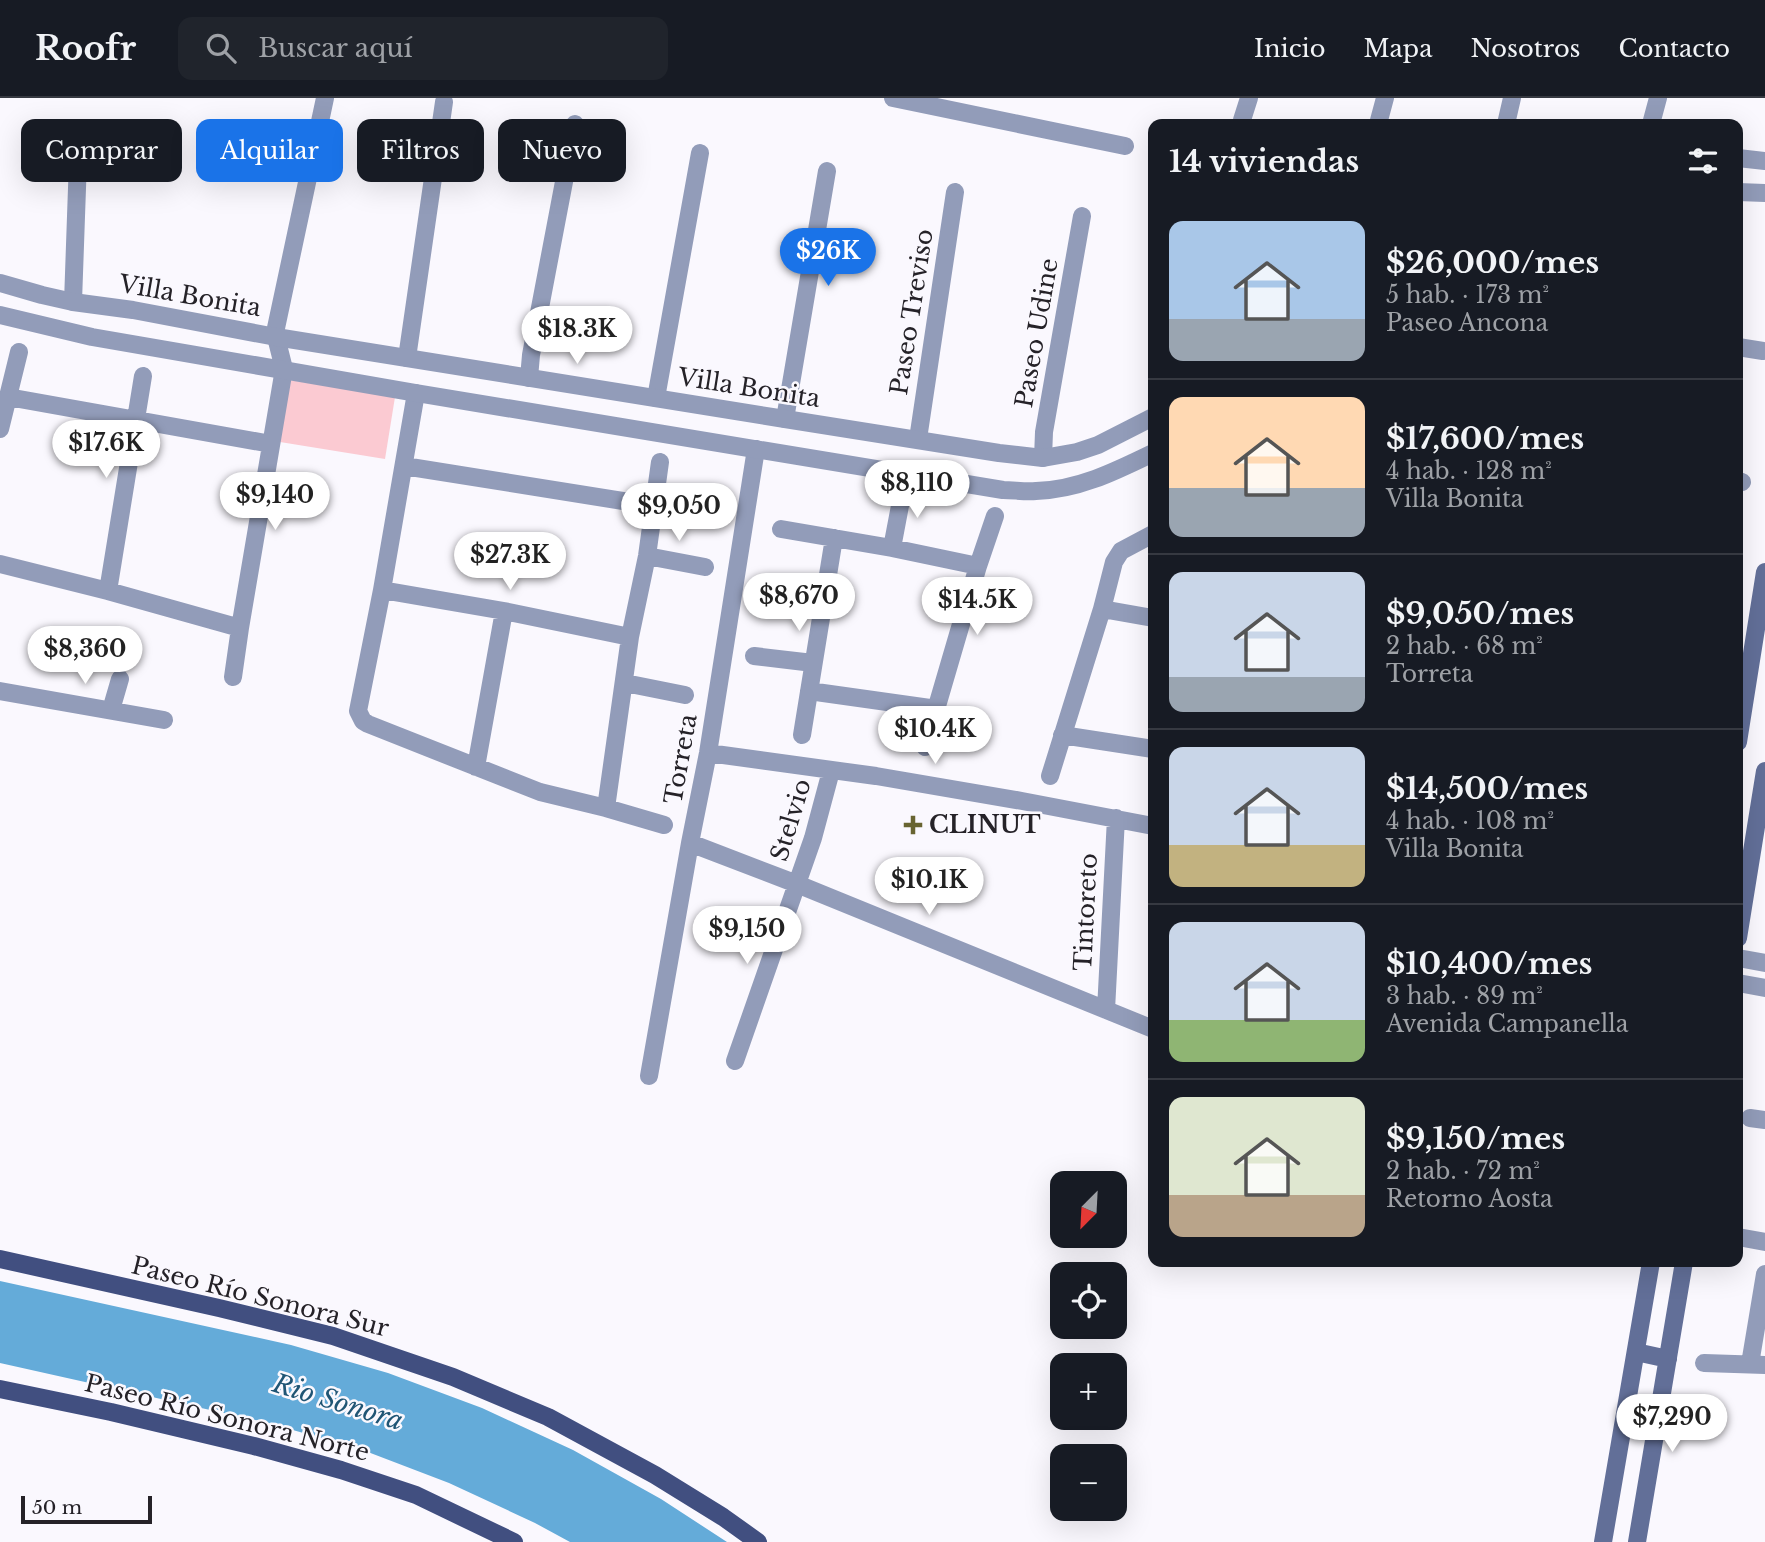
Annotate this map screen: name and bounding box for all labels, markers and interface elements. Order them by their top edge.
search box [178,17,668,80]
text: Roofr [35,28,136,69]
icon: search [202,29,240,67]
text: Buscar aquí [258,32,412,64]
text: Inicio [1254,34,1325,63]
text: Mapa [1363,34,1432,63]
text: Nosotros [1470,34,1581,63]
text: Contacto [1619,34,1730,63]
chip: Comprar [21,119,182,182]
chip: Alquilar [196,119,343,182]
chip: Filtros [357,119,484,182]
chip: Nuevo [498,119,626,182]
icon: filters [1684,142,1722,180]
text: 14 viviendas [1169,143,1359,180]
street label: Paseo Treviso [884,227,939,397]
pin: $26K [787,228,869,288]
text: $26K [796,237,860,265]
text: $26,000/mes [1386,244,1599,281]
icon: home [1225,249,1309,333]
street label: Paseo Udine [1009,256,1064,410]
street label: Villa Bonita [116,269,264,322]
text: 5 hab. · 173 m² [1386,281,1549,309]
pin: $18.3K [520,306,634,366]
text: Paseo Ancona [1386,309,1548,337]
text: $18.3K [538,315,616,343]
street label: Villa Bonita [675,362,823,413]
pin: $17.6K [49,420,163,480]
text: $17,600/mes [1386,420,1584,457]
icon: home [1225,425,1309,509]
text: $17.6K [68,429,144,457]
text: 4 hab. · 128 m² [1386,457,1552,485]
pin: $8,110 [860,460,974,520]
text: $8,110 [881,469,953,497]
pin: $9,140 [218,472,332,532]
text: $9,140 [236,481,314,509]
pin: $9,050 [622,484,736,543]
text: Villa Bonita [1386,485,1524,513]
text: $9,050 [637,492,721,520]
pin: $27.3K [453,532,567,592]
text: $27.3K [470,541,550,569]
pin: $8,670 [742,574,856,633]
pin: $14.5K [920,578,1034,637]
text: $8,670 [759,582,839,610]
text: $14.5K [938,586,1016,614]
text: $9,050/mes [1386,595,1574,632]
icon: home [1225,600,1309,684]
pin: $8,360 [28,626,142,686]
text: 2 hab. · 68 m² [1386,632,1543,660]
text: $8,360 [44,635,126,663]
text: Torreta [1386,660,1473,688]
pin: $10.4K [878,706,992,766]
street label: Torreta [658,711,703,806]
text: $10.4K [894,715,976,743]
text: $14,500/mes [1386,770,1588,807]
street label: Stelvio [764,775,817,864]
icon: home [1225,775,1309,859]
text: 4 hab. · 108 m² [1386,807,1554,835]
place label: CLINUT [929,810,1041,839]
marker: CLINUT [903,815,923,835]
text: Villa Bonita [1386,835,1524,863]
street label: Tintoreto [1068,852,1103,972]
pin: $10.1K [872,858,986,917]
text: $10.1K [891,866,967,894]
pin: $9,150 [690,906,804,966]
text: $9,150 [709,915,785,943]
text: $10,400/mes [1386,945,1593,982]
icon: home [1225,950,1309,1034]
text: 3 hab. · 89 m² [1386,982,1543,1010]
text: Avenida Campanella [1386,1010,1628,1038]
text: $9,150/mes [1386,1120,1565,1157]
icon: home [1225,1125,1309,1209]
text: 2 hab. · 72 m² [1386,1157,1540,1185]
north arrow [1050,1171,1127,1248]
map controls [1050,1171,1127,1521]
text: Retorno Aosta [1386,1185,1553,1213]
street label: Paseo Río Sonora Sur [128,1250,392,1343]
button: locate [1050,1262,1127,1339]
button: + [1050,1353,1127,1430]
water label: Rio Sonora [268,1367,407,1437]
street label: Paseo Río Sonora Norte [82,1368,372,1467]
pin: $7,290 [1615,1394,1729,1454]
text: $7,290 [1632,1403,1712,1431]
button: − [1050,1444,1127,1521]
scale bar [21,1493,152,1525]
text: 50 m [32,1496,82,1519]

